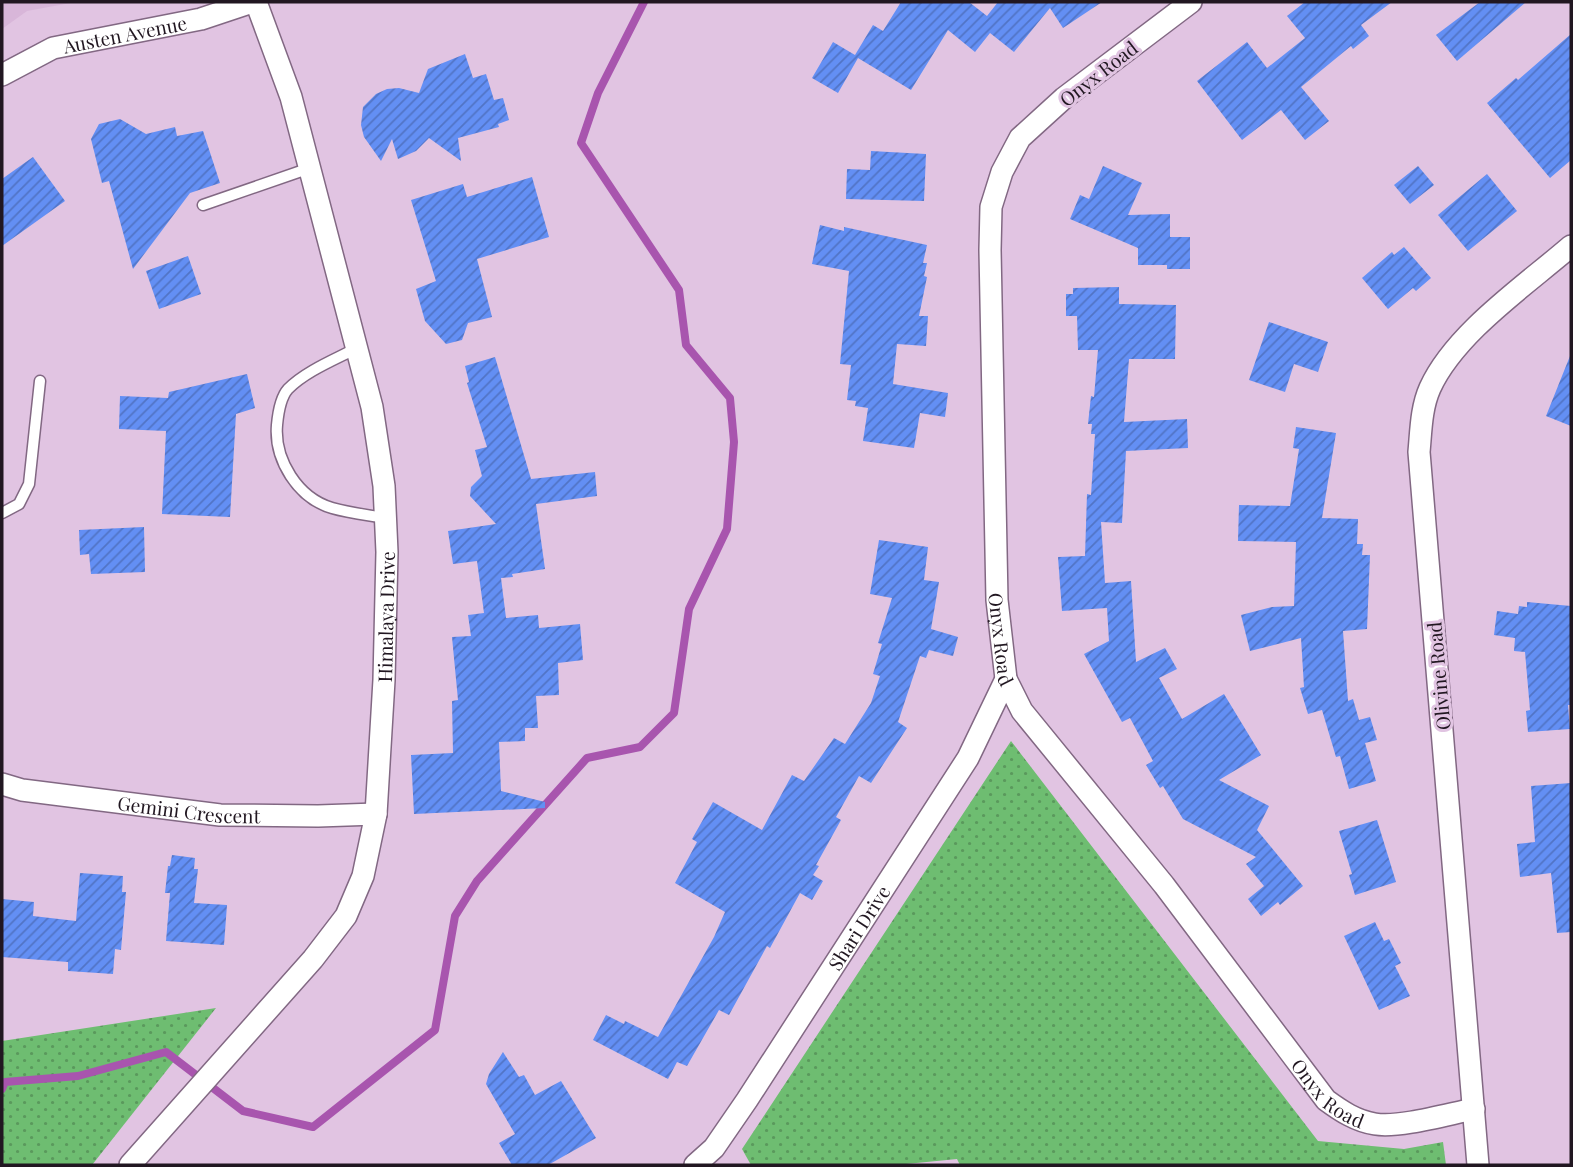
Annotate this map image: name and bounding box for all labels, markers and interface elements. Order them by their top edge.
street label: Austen Avenue [60,9,189,59]
street label: Onyx Road [1054,34,1142,112]
street label: Himalaya Drive [371,551,400,683]
street label: Onyx Road [984,593,1020,690]
street label: Olivine Road [1420,621,1456,731]
street label: Gemini Crescent [116,789,261,828]
street label: Shari Drive [821,880,895,975]
street label: Onyx Road [1286,1053,1368,1133]

